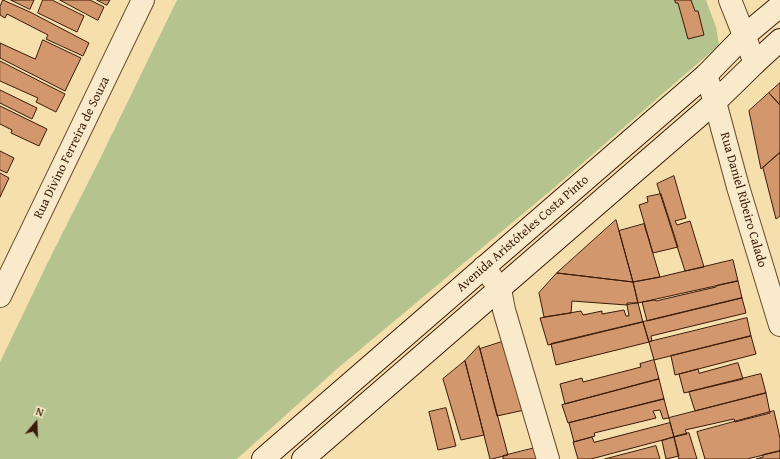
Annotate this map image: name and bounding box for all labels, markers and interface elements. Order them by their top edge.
street label: Rua Divino Ferreira de Souza [31,74,113,222]
street label: Rua Daniel Ribeiro Calado [716,131,770,269]
street label: Avenida Aristóteles Costa Pinto [454,172,592,296]
north arrow [16,403,56,443]
text: N [34,403,46,420]

